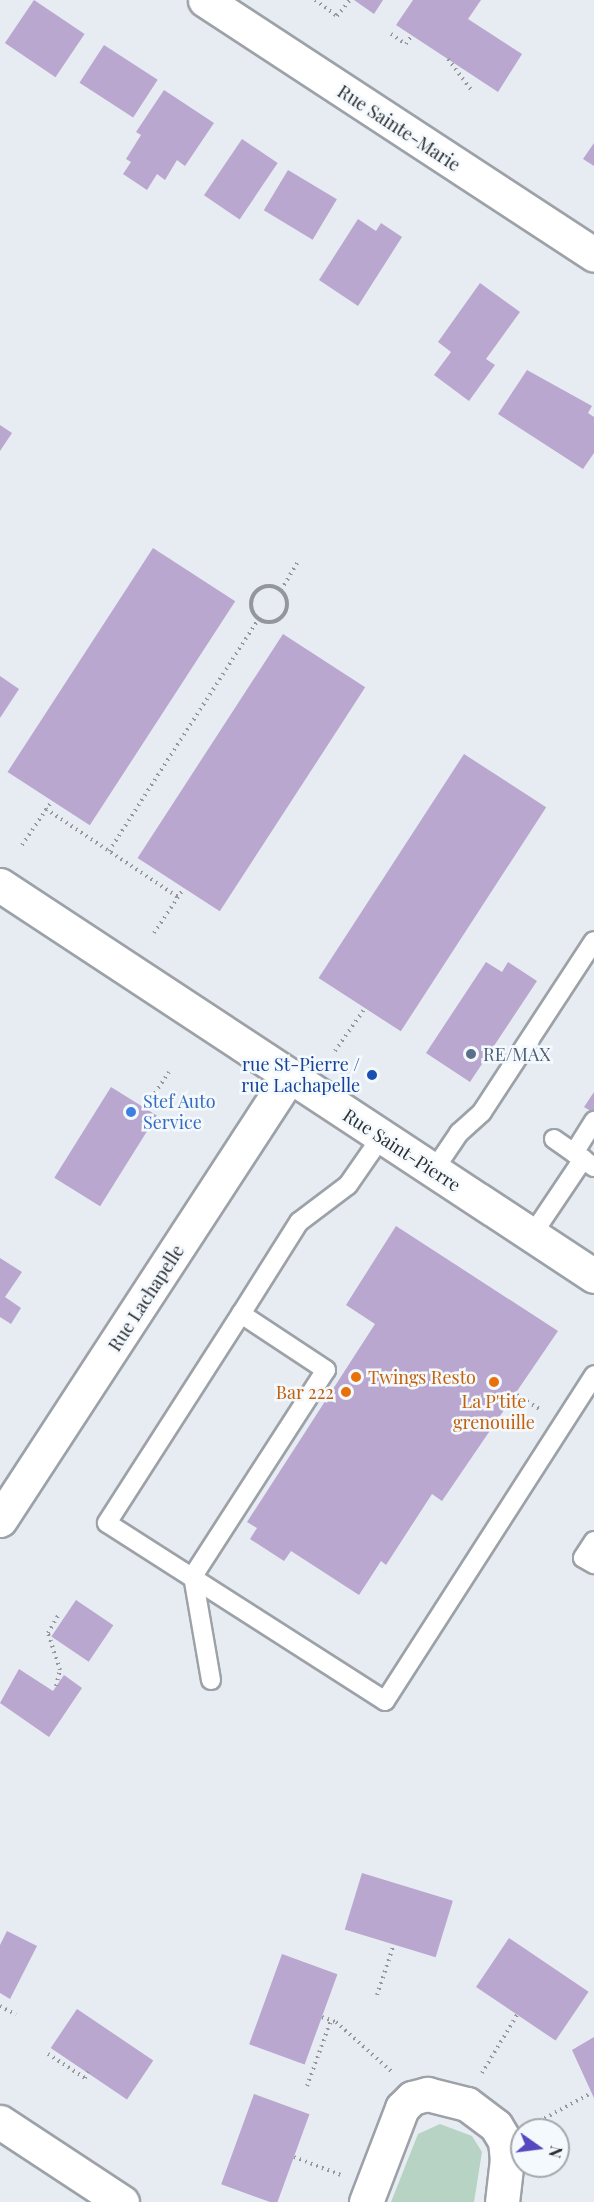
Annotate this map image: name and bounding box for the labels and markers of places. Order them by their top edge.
place label: RE/MAX [483,1043,551,1065]
marker: RE/MAX [464,1047,478,1061]
place label: rue St-Pierre / rue Lachapelle [241,1054,360,1096]
marker: rue St-Pierre / rue Lachapelle [365,1068,379,1082]
place label: Stef Auto Service [143,1091,216,1134]
marker: Stef Auto Service [124,1105,138,1119]
place label: Twings Resto [368,1366,476,1388]
marker: Twings Resto [349,1370,363,1384]
marker: La P'tite grenouille [487,1375,501,1389]
place label: Bar 222 [275,1381,334,1403]
marker: Bar 222 [339,1385,353,1399]
place label: La P'tite grenouille [453,1391,535,1434]

